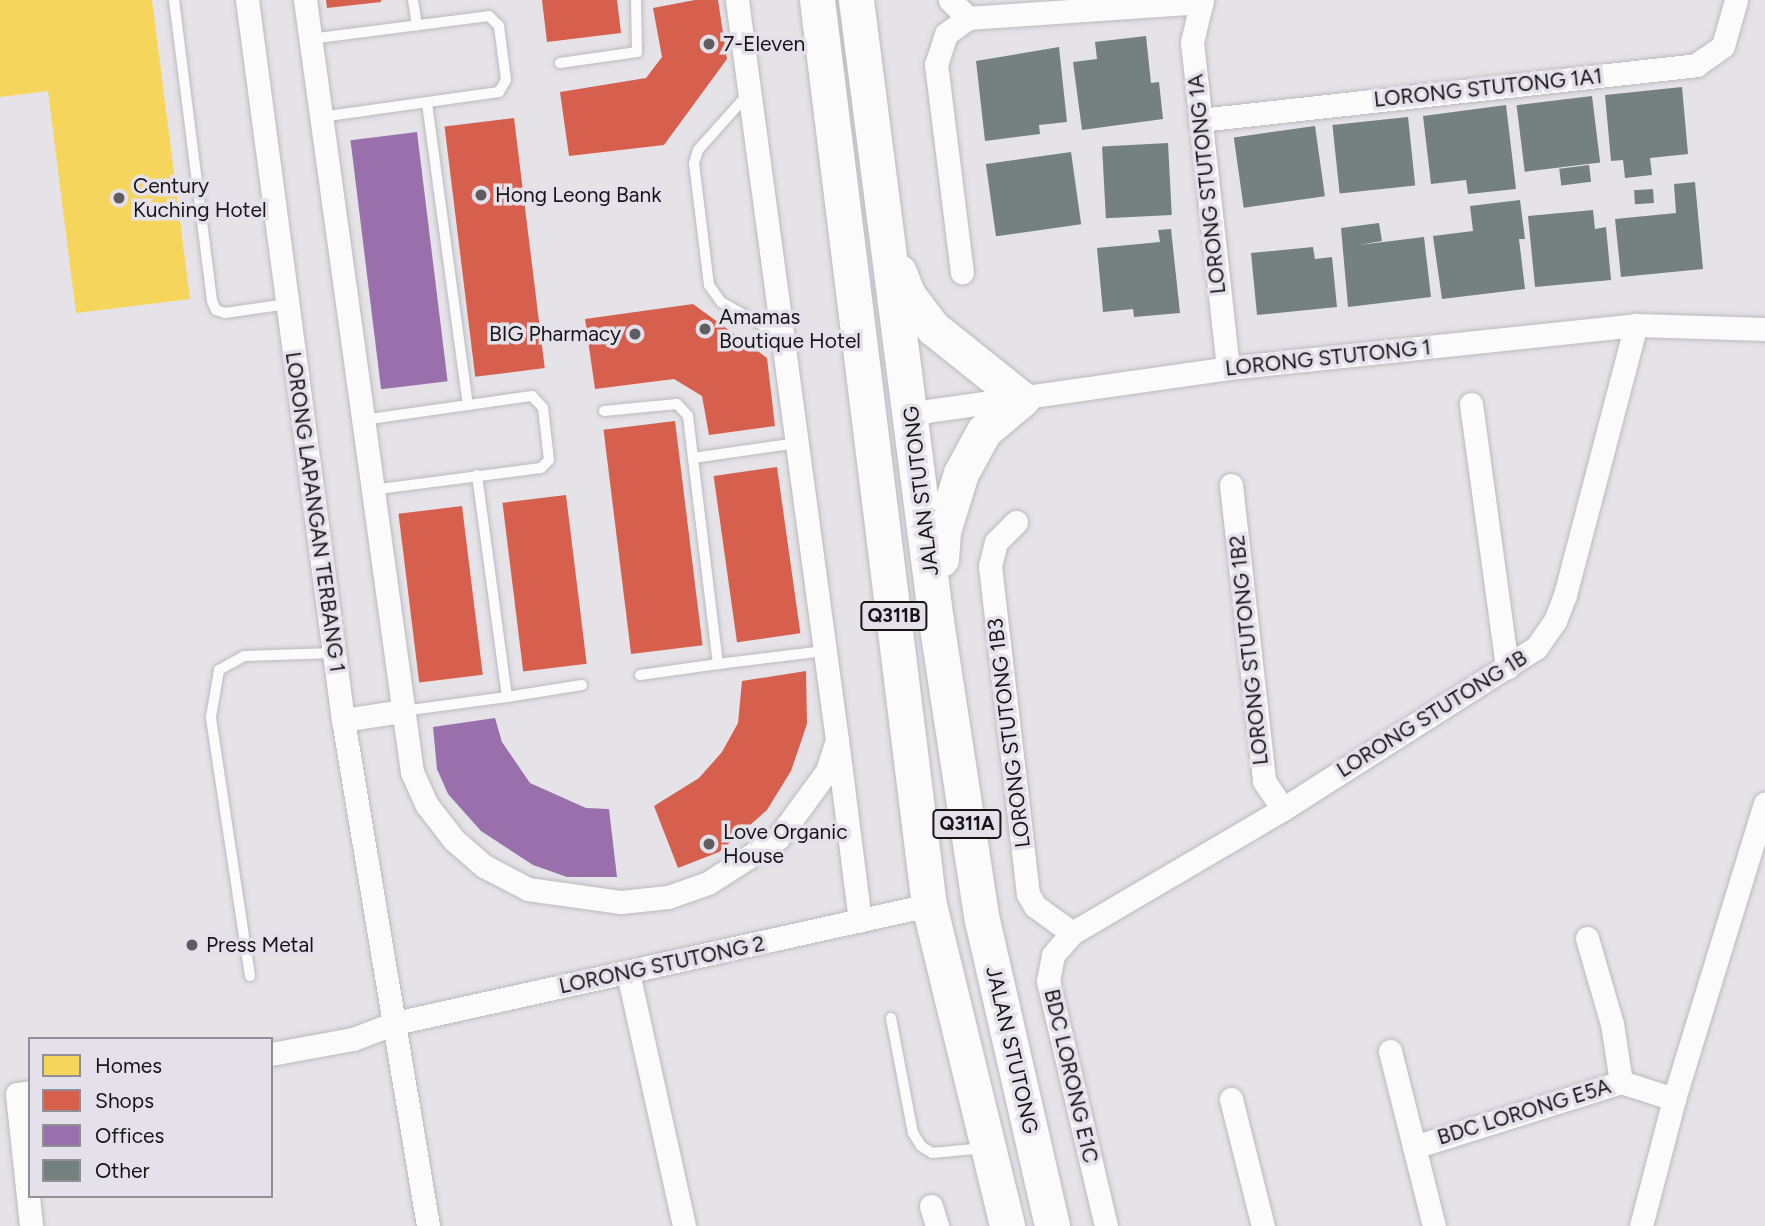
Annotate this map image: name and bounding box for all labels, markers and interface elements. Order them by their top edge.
place label: 7-Eleven [723,31,805,57]
marker: 7-Eleven [701,36,717,52]
street label: LORONG STUTONG 1A1 [1372,63,1604,113]
street label: LORONG STUTONG 1A [1183,73,1231,295]
place label: Century Kuching Hotel [133,173,267,223]
place label: Hong Leong Bank [495,182,661,208]
marker: Hong Leong Bank [473,187,489,203]
marker: Century Kuching Hotel [111,190,127,206]
place label: Amamas Boutique Hotel [719,304,861,354]
place label: BIG Pharmacy [489,321,621,347]
marker: Amamas Boutique Hotel [697,321,713,337]
marker: BIG Pharmacy [627,326,643,342]
street label: LORONG STUTONG 1 [1224,335,1432,381]
street label: LORONG LAPANGAN TERBANG 1 [280,350,350,674]
street label: JALAN STUTONG [898,405,944,577]
street label: LORONG STUTONG 1B2 [1224,534,1274,766]
road number: Q311B [859,600,929,632]
street label: LORONG STUTONG 1B3 [982,617,1036,849]
street label: LORONG STUTONG 1B [1332,645,1532,783]
road number: Q311A [932,808,1002,839]
place label: Love Organic House [723,819,848,869]
marker: Love Organic House [701,836,717,852]
street label: LORONG STUTONG 2 [557,931,767,999]
place label: Press Metal [206,932,314,958]
marker: Press Metal [184,937,200,953]
street label: JALAN STUTONG [981,964,1043,1136]
street label: BDC LORONG E1C [1039,987,1103,1165]
legend [28,1037,273,1198]
text: Homes [95,1053,162,1078]
street label: BDC LORONG E5A [1434,1074,1614,1150]
text: Shops [95,1088,154,1113]
text: Offices [95,1123,164,1148]
text: Other [95,1158,150,1183]

